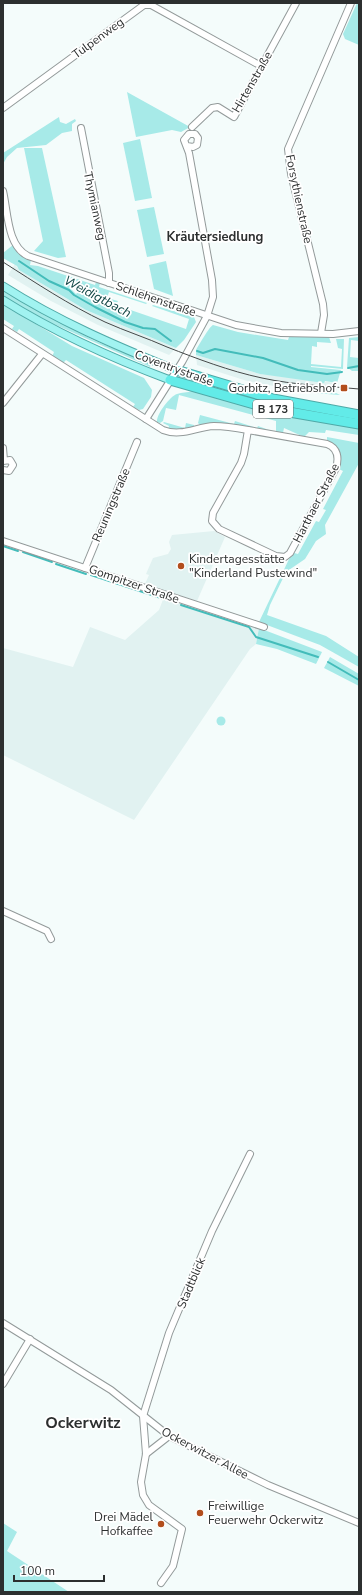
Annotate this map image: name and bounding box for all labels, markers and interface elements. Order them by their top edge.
street label: Tulpenweg [69,14,127,62]
street label: Hirtenstraße [228,48,276,116]
street label: Forsythienstraße [282,153,316,245]
street label: Thymianweg [80,170,110,242]
district label: Kräutersiedlung [167,228,263,246]
water label: Weidigtbach [61,272,134,322]
street label: Schlehenstraße [114,278,198,320]
street label: Coventrystraße [132,346,216,390]
place label: Gorbitz, Betriebshof [229,380,337,396]
marker: Gorbitz, Betriebshof [339,383,349,393]
road number: B 173 [253,400,293,418]
street label: Harthaer Straße [289,461,343,545]
street label: Reuningstraße [88,466,134,544]
place label: Kindertagesstätte "Kinderland Pustewind" [189,551,317,581]
street label: Gompitzer Straße [87,561,181,607]
marker: Kindertagesstätte "Kinderland Pustewind" [176,561,186,571]
street label: Stadtblick [173,1254,209,1311]
district label: Ockerwitz [45,1412,121,1434]
street label: Ockerwitzer Allee [159,1423,251,1483]
place label: Freiwillige Feuerwehr Ockerwitz [208,1498,324,1528]
marker: Freiwillige Feuerwehr Ockerwitz [195,1508,205,1518]
place label: Drei Mädel Hofkaffee [94,1509,153,1539]
marker: Drei Mädel Hofkaffee [156,1519,166,1529]
scale bar [14,1557,104,1583]
text: 100 m [20,1563,55,1579]

